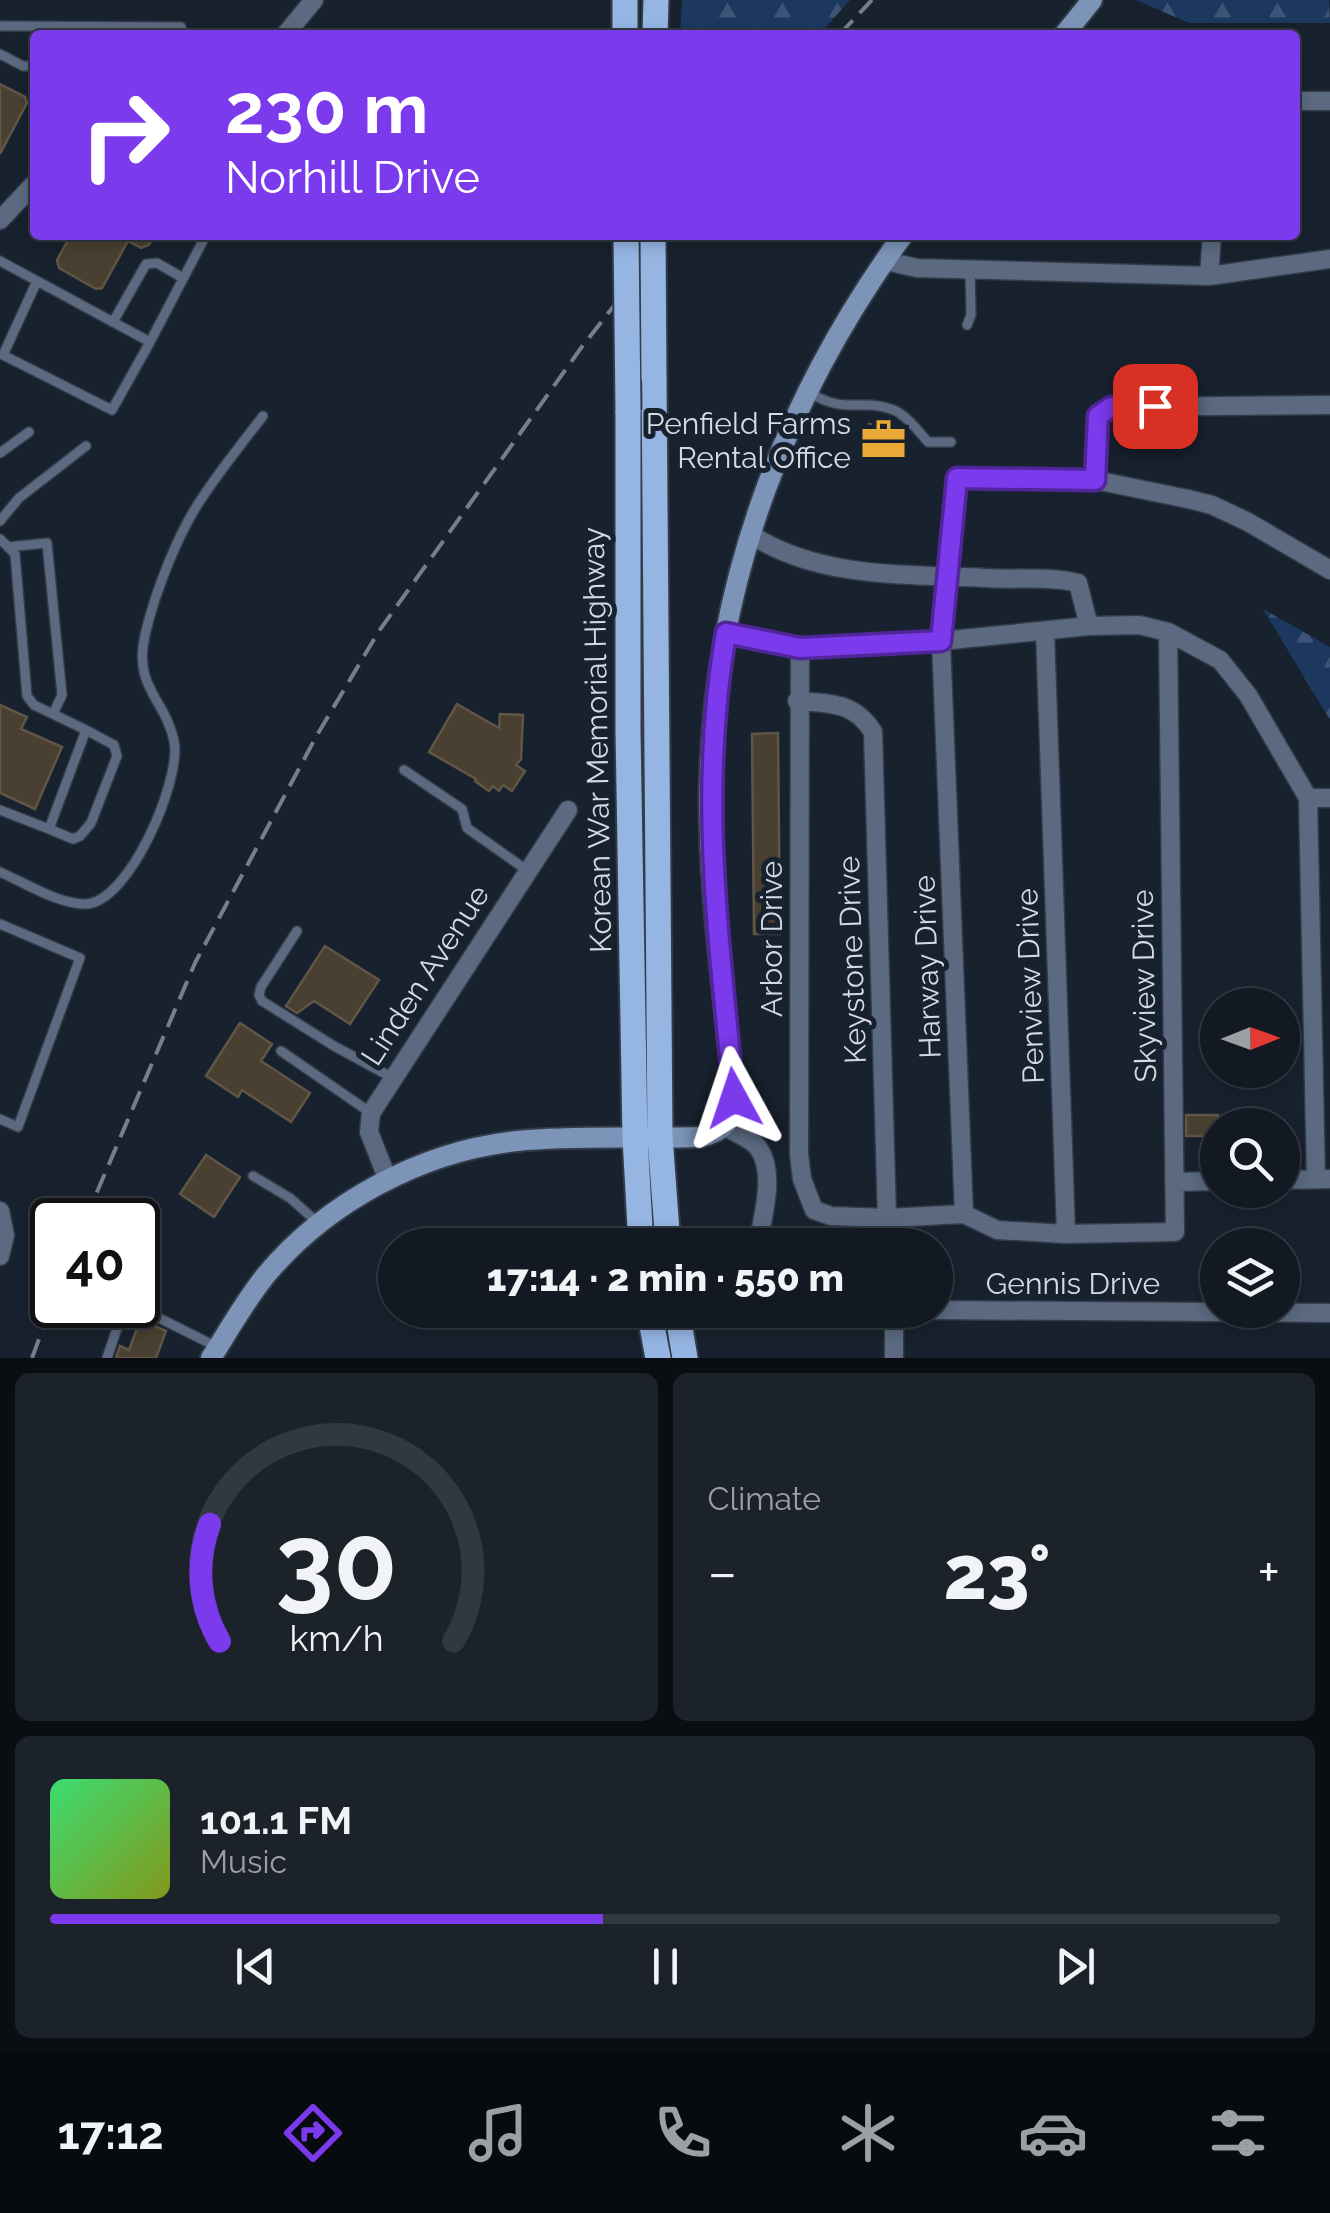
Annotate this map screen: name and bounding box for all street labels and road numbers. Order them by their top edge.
street label: Korean War Memorial Highway [576,527,618,953]
street label: Keystone Drive [831,856,873,1064]
street label: Arbor Drive [754,861,789,1017]
street label: Harway Drive [906,875,948,1059]
street label: Linden Avenue [354,879,496,1071]
street label: Penview Drive [1009,888,1051,1084]
street label: Skyview Drive [1125,889,1163,1083]
street label: Gennis Drive [986,1266,1160,1301]

